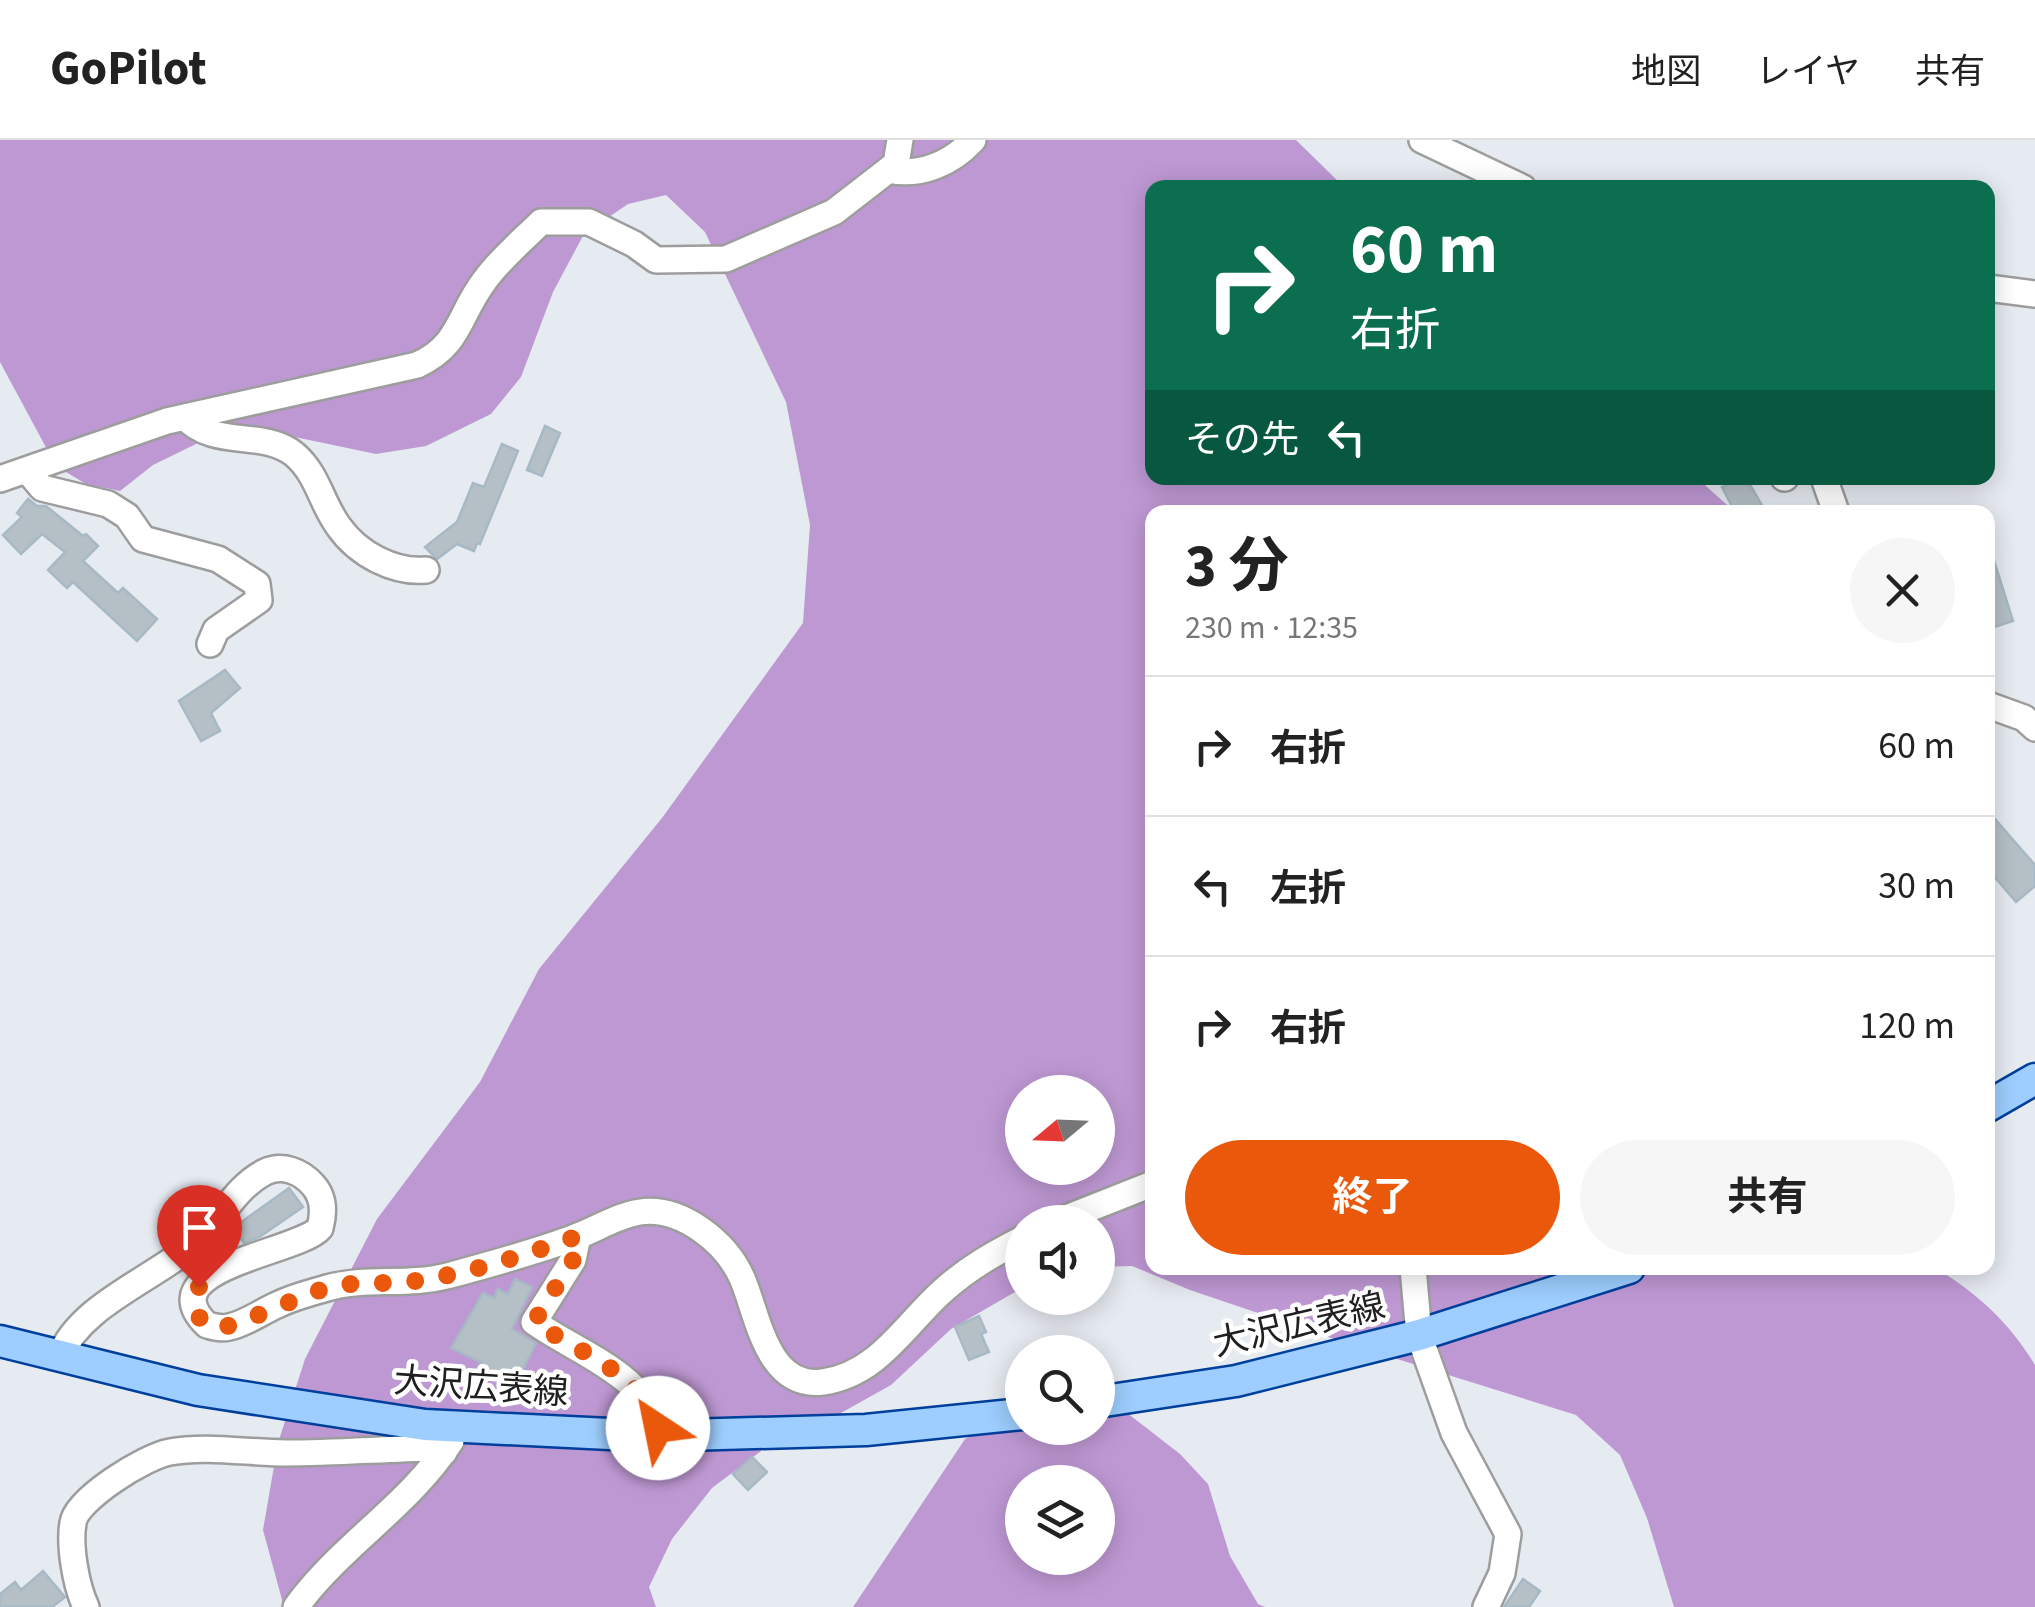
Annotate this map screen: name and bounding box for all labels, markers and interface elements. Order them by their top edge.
text: GoPilot [50,35,207,103]
text: 地図 [1631,47,1701,97]
text: レイヤ [1756,47,1860,97]
text: 共有 [1915,47,1985,97]
text: 60 m [1350,200,1498,300]
icon: right [1185,220,1315,350]
text: 右折 [1350,299,1440,363]
icon: left [1319,410,1374,465]
text: その先 [1185,413,1299,467]
text: 3 分 [1185,525,1289,610]
button: close [1850,538,1955,643]
text: 230 m · 12:35 [1185,605,1358,651]
icon: right [1185,719,1240,774]
text: 60 m [1878,719,1955,773]
text: 右折 [1270,722,1346,776]
icon: left [1185,859,1240,914]
text: 30 m [1878,859,1955,913]
text: 左折 [1270,862,1346,916]
icon: right [1185,999,1240,1054]
text: 120 m [1859,999,1955,1053]
text: 右折 [1270,1002,1346,1056]
north arrow [1005,1075,1115,1185]
map controls [1005,1075,1115,1575]
button: 終了 [1185,1140,1560,1255]
button: 共有 [1580,1140,1955,1255]
pin [157,1185,242,1288]
icon: arrive [172,1200,227,1255]
button: sound [1005,1205,1115,1315]
street label: 大沢広表線 [1208,1281,1390,1369]
button: search [1005,1335,1115,1445]
street label: 大沢広表線 [392,1356,570,1418]
position arrow [606,1376,710,1480]
button: layers [1005,1465,1115,1575]

